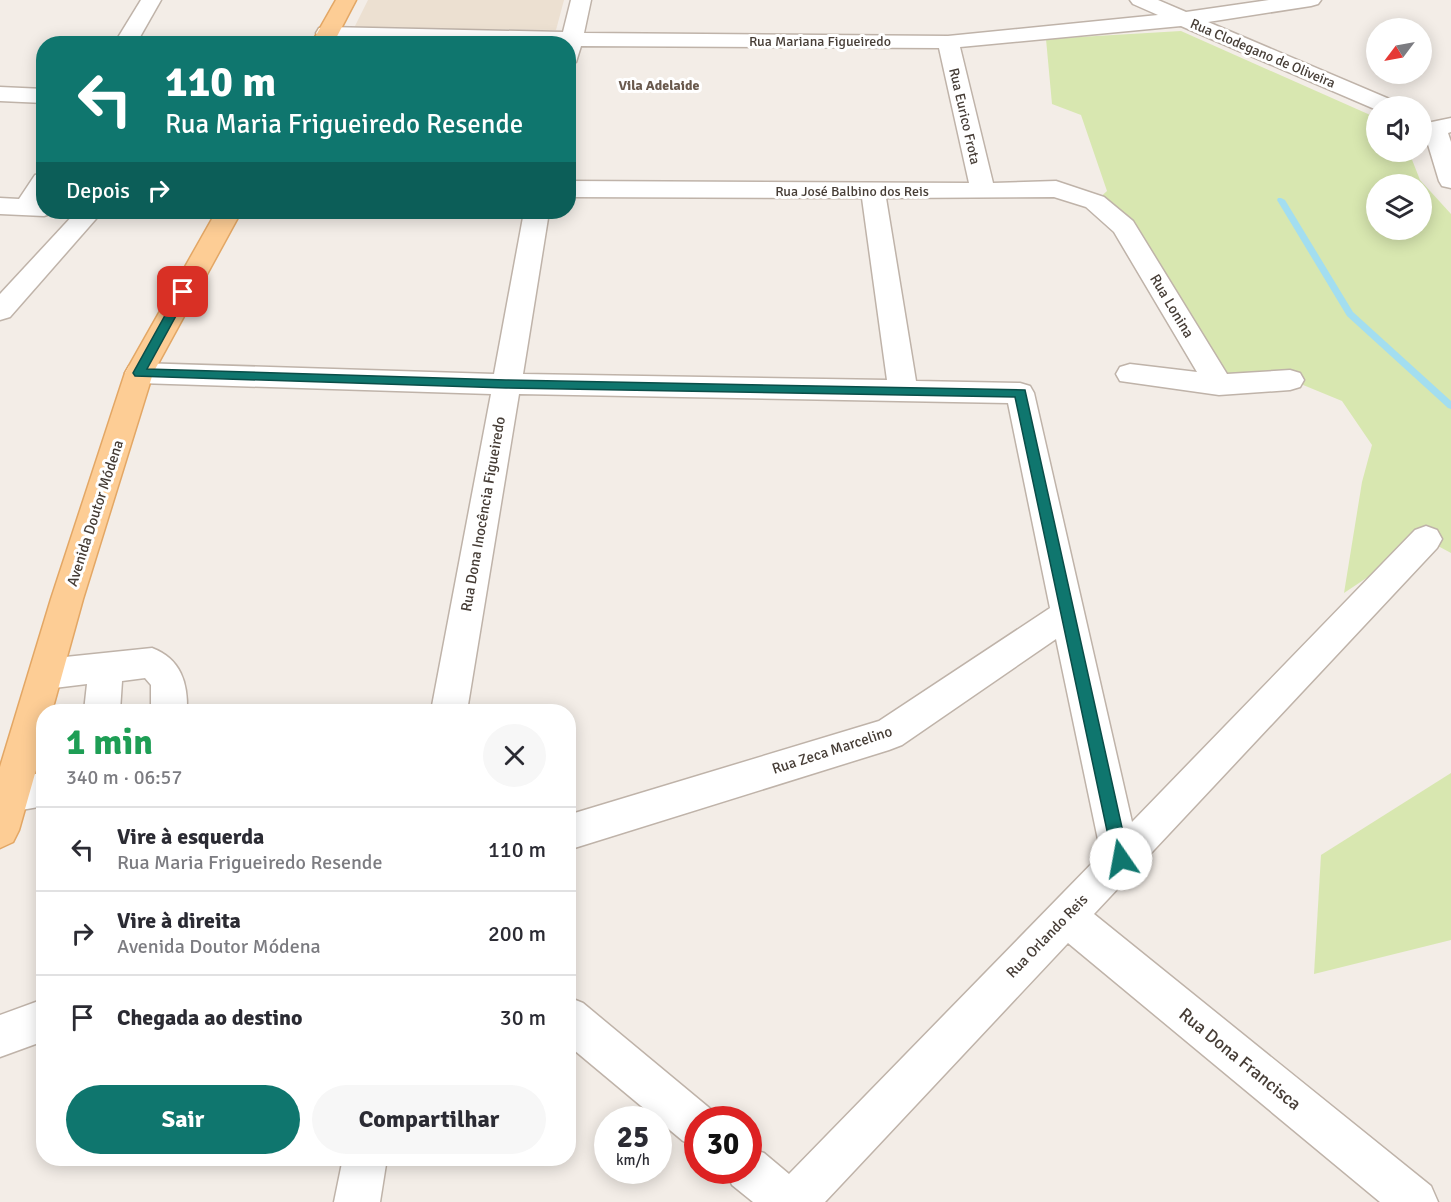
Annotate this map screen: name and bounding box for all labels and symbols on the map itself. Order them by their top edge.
street label: Rua Clodegano de Oliveira [1188,15,1338,92]
north arrow [1366,18,1432,84]
street label: Rua Mariana Figueiredo [749,33,891,50]
street label: Rua Eurico Frota [945,66,984,166]
district label: Vila Adelaide [619,77,700,94]
street label: Rua José Balbino dos Reis [775,183,929,200]
pin [157,266,208,317]
street label: Rua Lonina [1146,271,1198,341]
street label: Rua Dona Inocência Figueiredo [457,415,509,613]
street label: Avenida Doutor Módena [63,438,127,588]
street label: Rua Zeca Marcelino [770,722,894,778]
position arrow [1089,827,1153,891]
street label: Rua Orlando Reis [1003,890,1092,982]
street label: Rua Dona Francisca [1175,1003,1305,1115]
speed limit sign: 30 [684,1106,762,1184]

